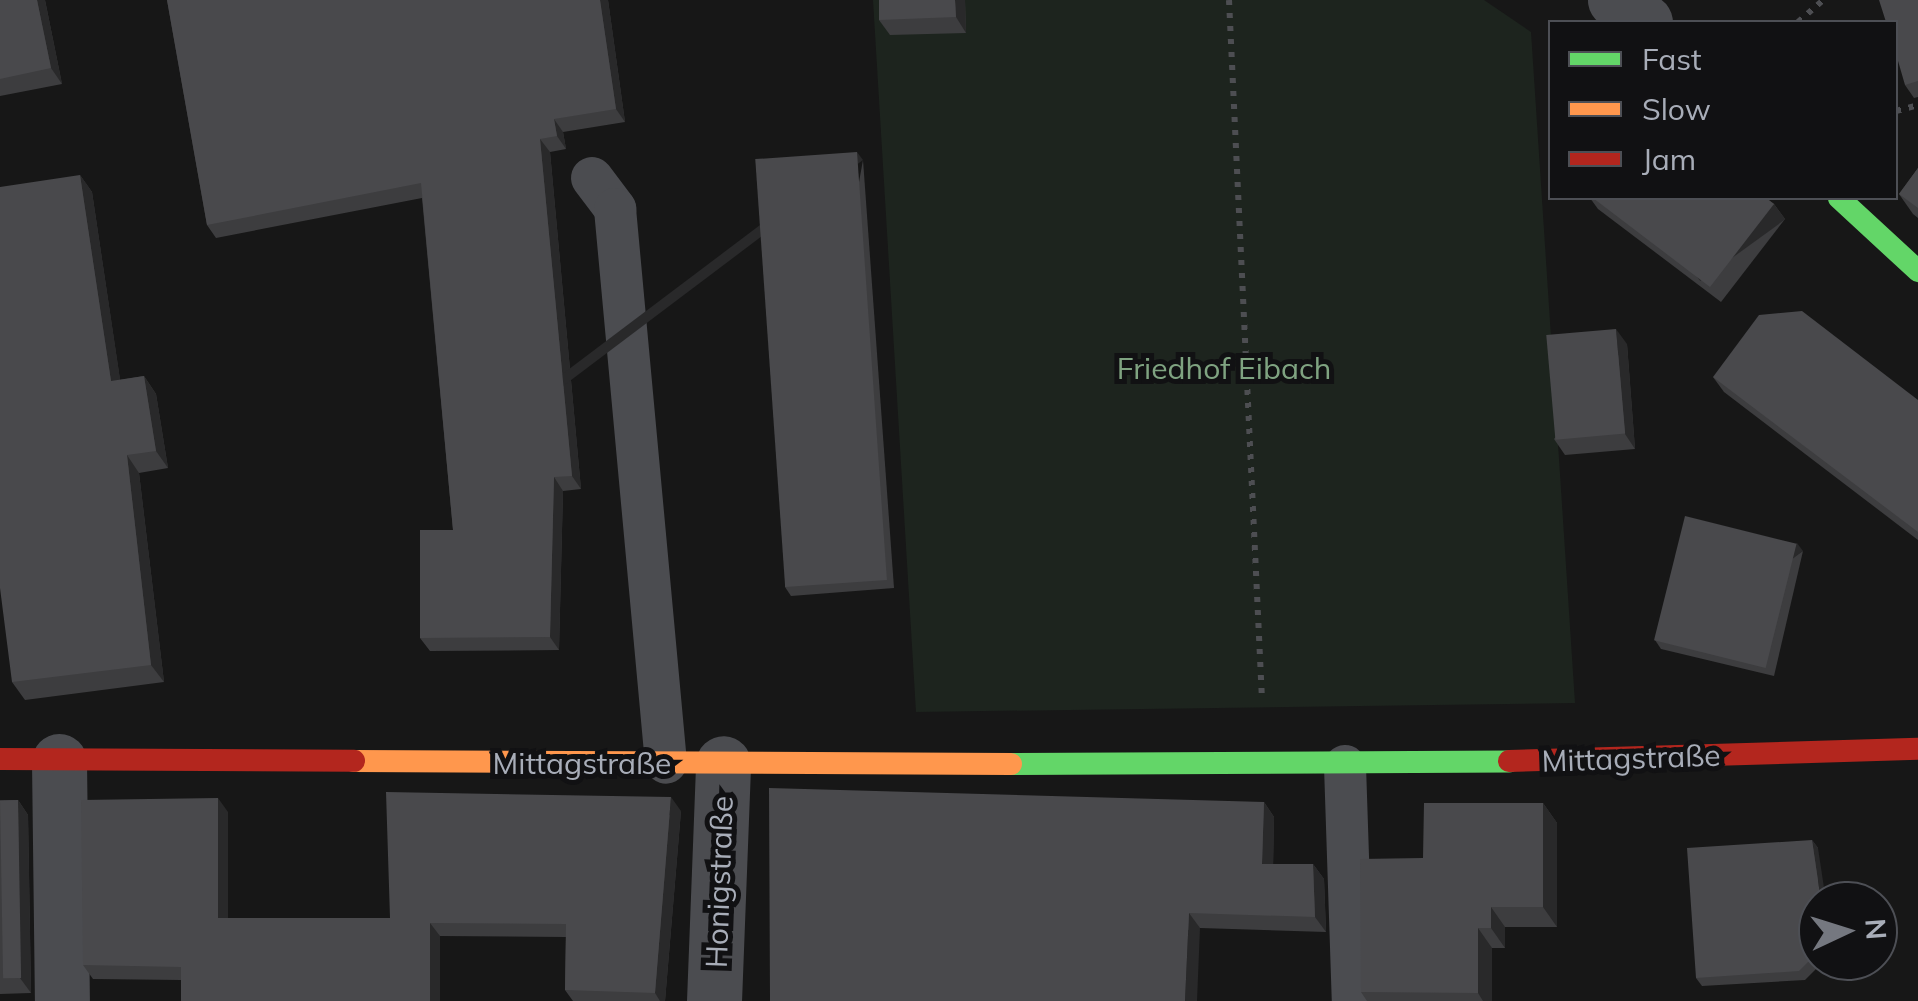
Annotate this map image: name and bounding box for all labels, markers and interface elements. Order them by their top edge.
legend [1548,20,1898,200]
text: Fast [1642,40,1702,78]
text: Slow [1642,90,1711,128]
text: Jam [1642,140,1696,178]
park label: Friedhof Eibach [1117,350,1331,386]
street label: Mittagstraße [1541,737,1721,779]
street label: Mittagstraße [493,745,671,781]
street label: Honigstraße [698,795,740,969]
north arrow [1798,881,1898,981]
text: N [1858,917,1895,941]

